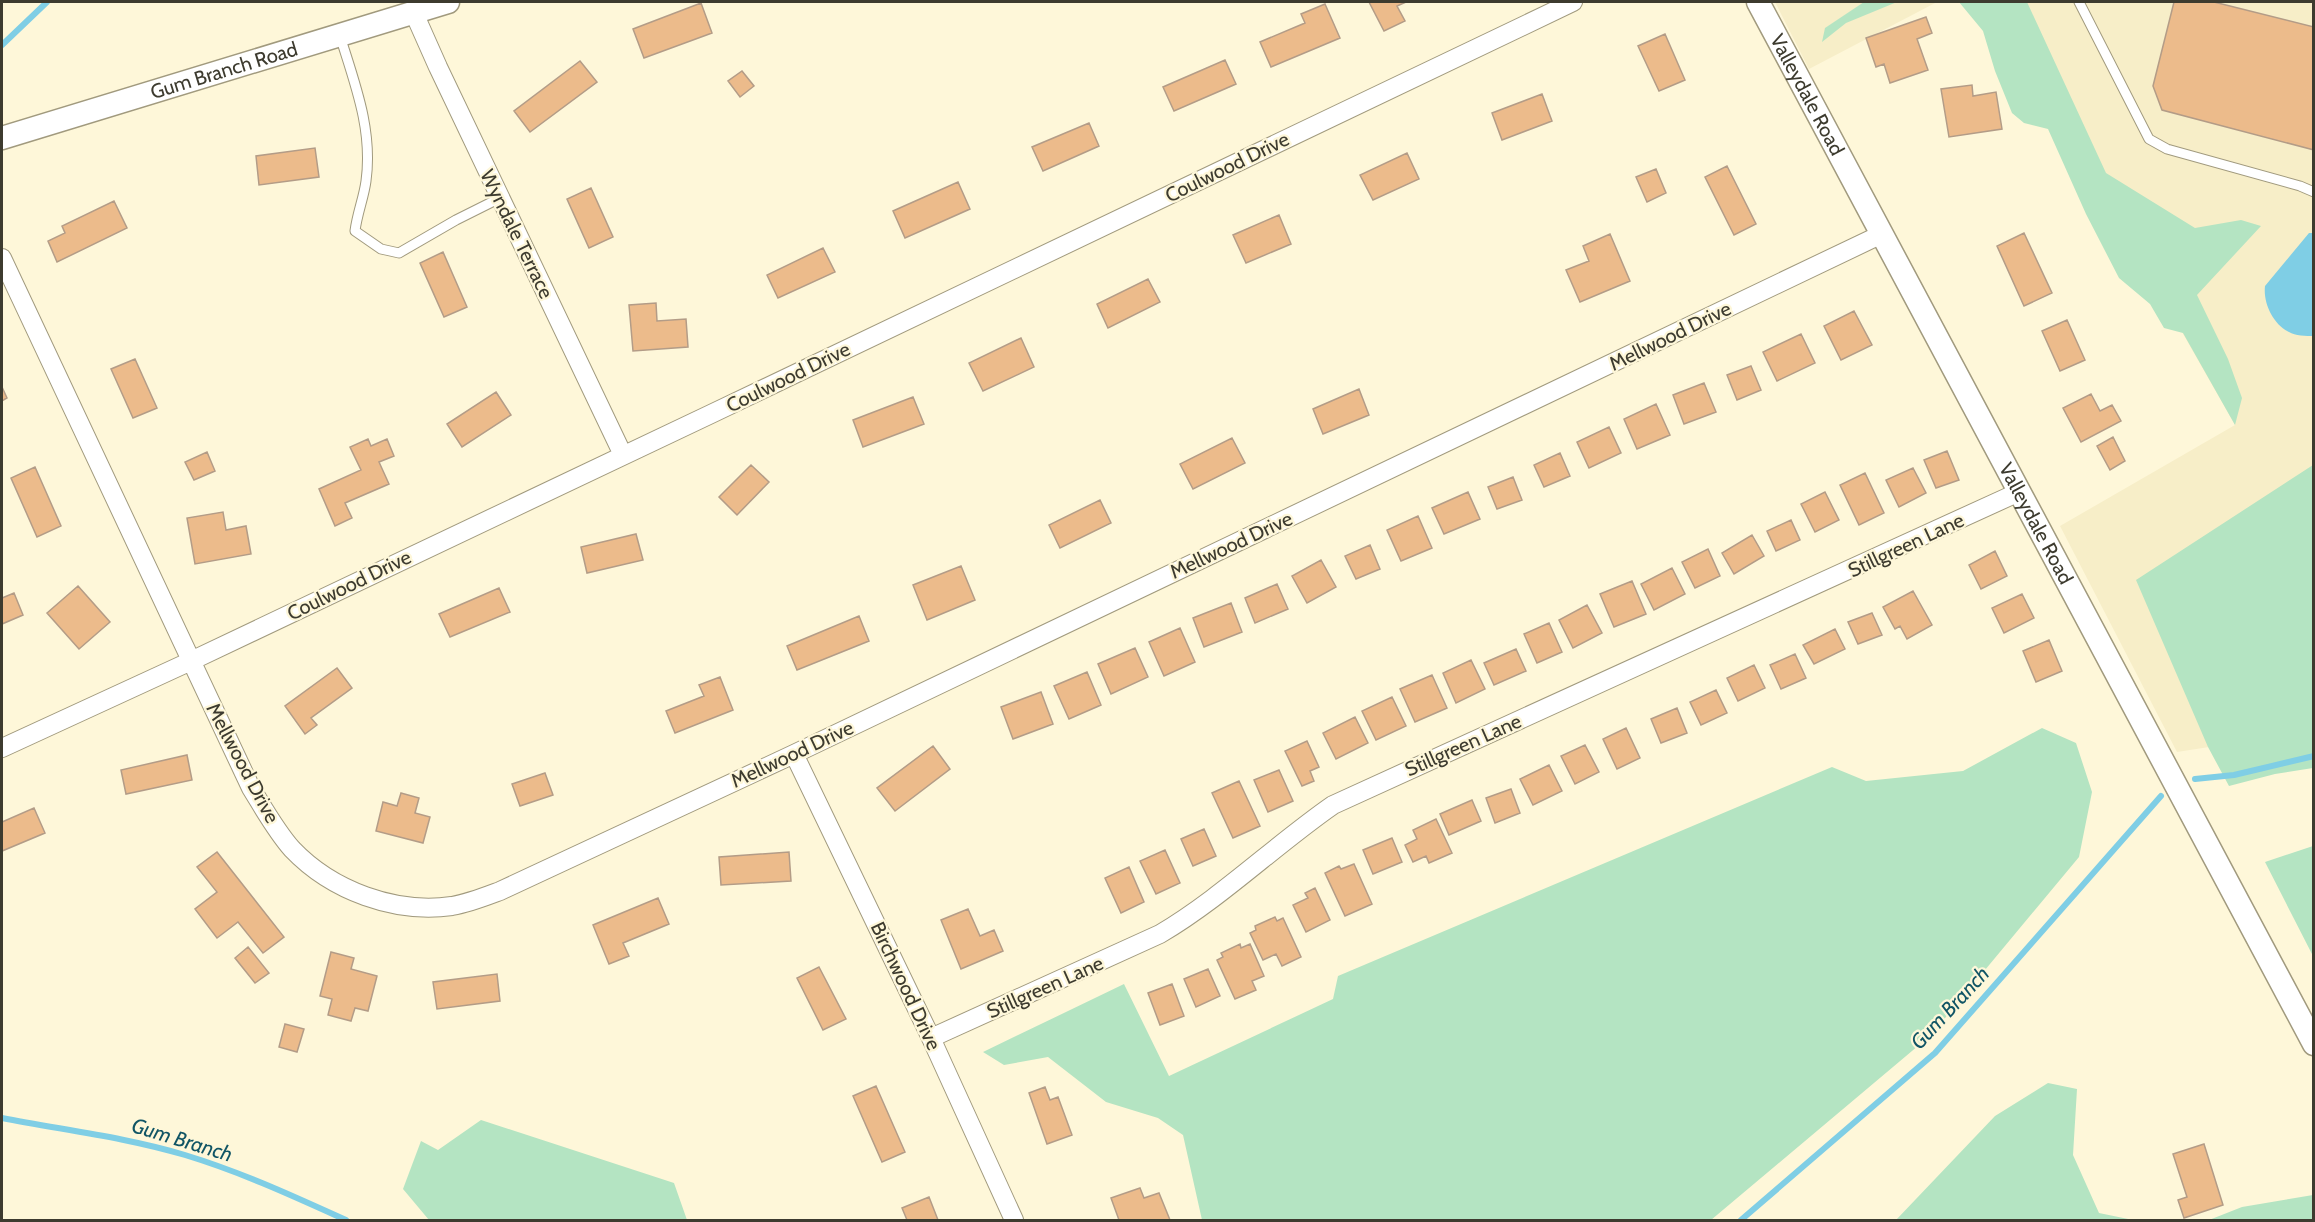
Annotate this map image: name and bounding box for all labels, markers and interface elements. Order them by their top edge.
street label: Valleydale Road [1765,30,1850,159]
street label: Gum Branch Road [147,37,300,104]
street label: Coulwood Drive [1161,127,1293,207]
street label: Wyndale Terrace [475,166,559,302]
street label: Mellwood Drive [1605,296,1735,376]
street label: Coulwood Drive [722,337,854,417]
street label: Valleydale Road [1994,459,2078,588]
street label: Mellwood Drive [1166,506,1296,584]
street label: Stillgreen Lane [1844,508,1968,582]
street label: Coulwood Drive [283,545,415,625]
street label: Mellwood Drive [201,699,285,827]
street label: Stillgreen Lane [1401,709,1525,781]
street label: Mellwood Drive [727,715,857,793]
street label: Birchwood Drive [866,918,946,1054]
street label: Stillgreen Lane [983,951,1107,1023]
water label: Gum Branch [1905,961,1994,1054]
water label: Gum Branch [129,1112,236,1167]

